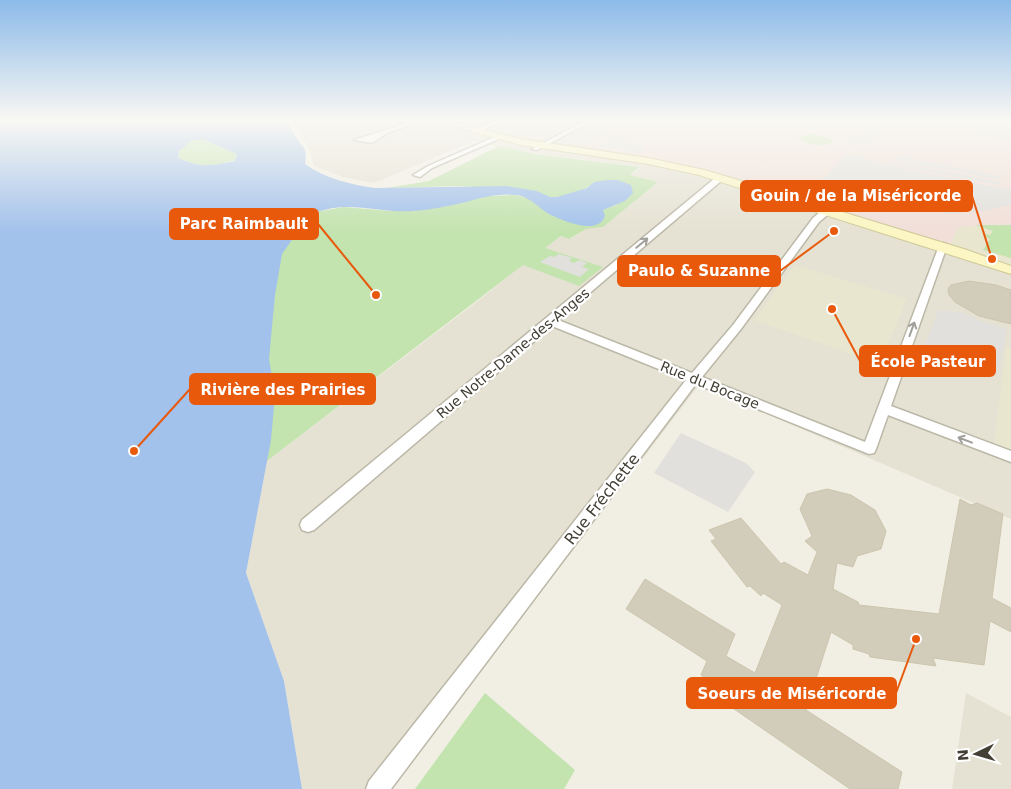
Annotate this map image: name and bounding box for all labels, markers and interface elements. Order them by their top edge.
callout: Gouin / de la Miséricorde [741,181,972,211]
text: Gouin / de la Miséricorde [751,187,961,205]
callout: Parc Raimbault [170,209,318,239]
text: Parc Raimbault [180,215,308,233]
one-way arrow [636,238,649,249]
callout: Paulo & Suzanne [618,256,780,286]
text: Paulo & Suzanne [628,262,770,280]
street label: Rue Notre-Dame-des-Anges [434,284,592,422]
one-way arrow [908,322,917,338]
callout: École Pasteur [860,346,995,376]
text: École Pasteur [870,352,986,371]
street label: Rue du Bocage [658,358,762,412]
callout: Rivière des Prairies [190,374,375,404]
text: Rivière des Prairies [201,381,366,399]
one-way arrow [958,435,974,444]
street label: Rue Fréchette [560,450,644,548]
callout: Soeurs de Miséricorde [687,678,896,708]
text: Soeurs de Miséricorde [698,685,886,703]
north arrow [951,729,1001,779]
text: N [955,749,972,762]

